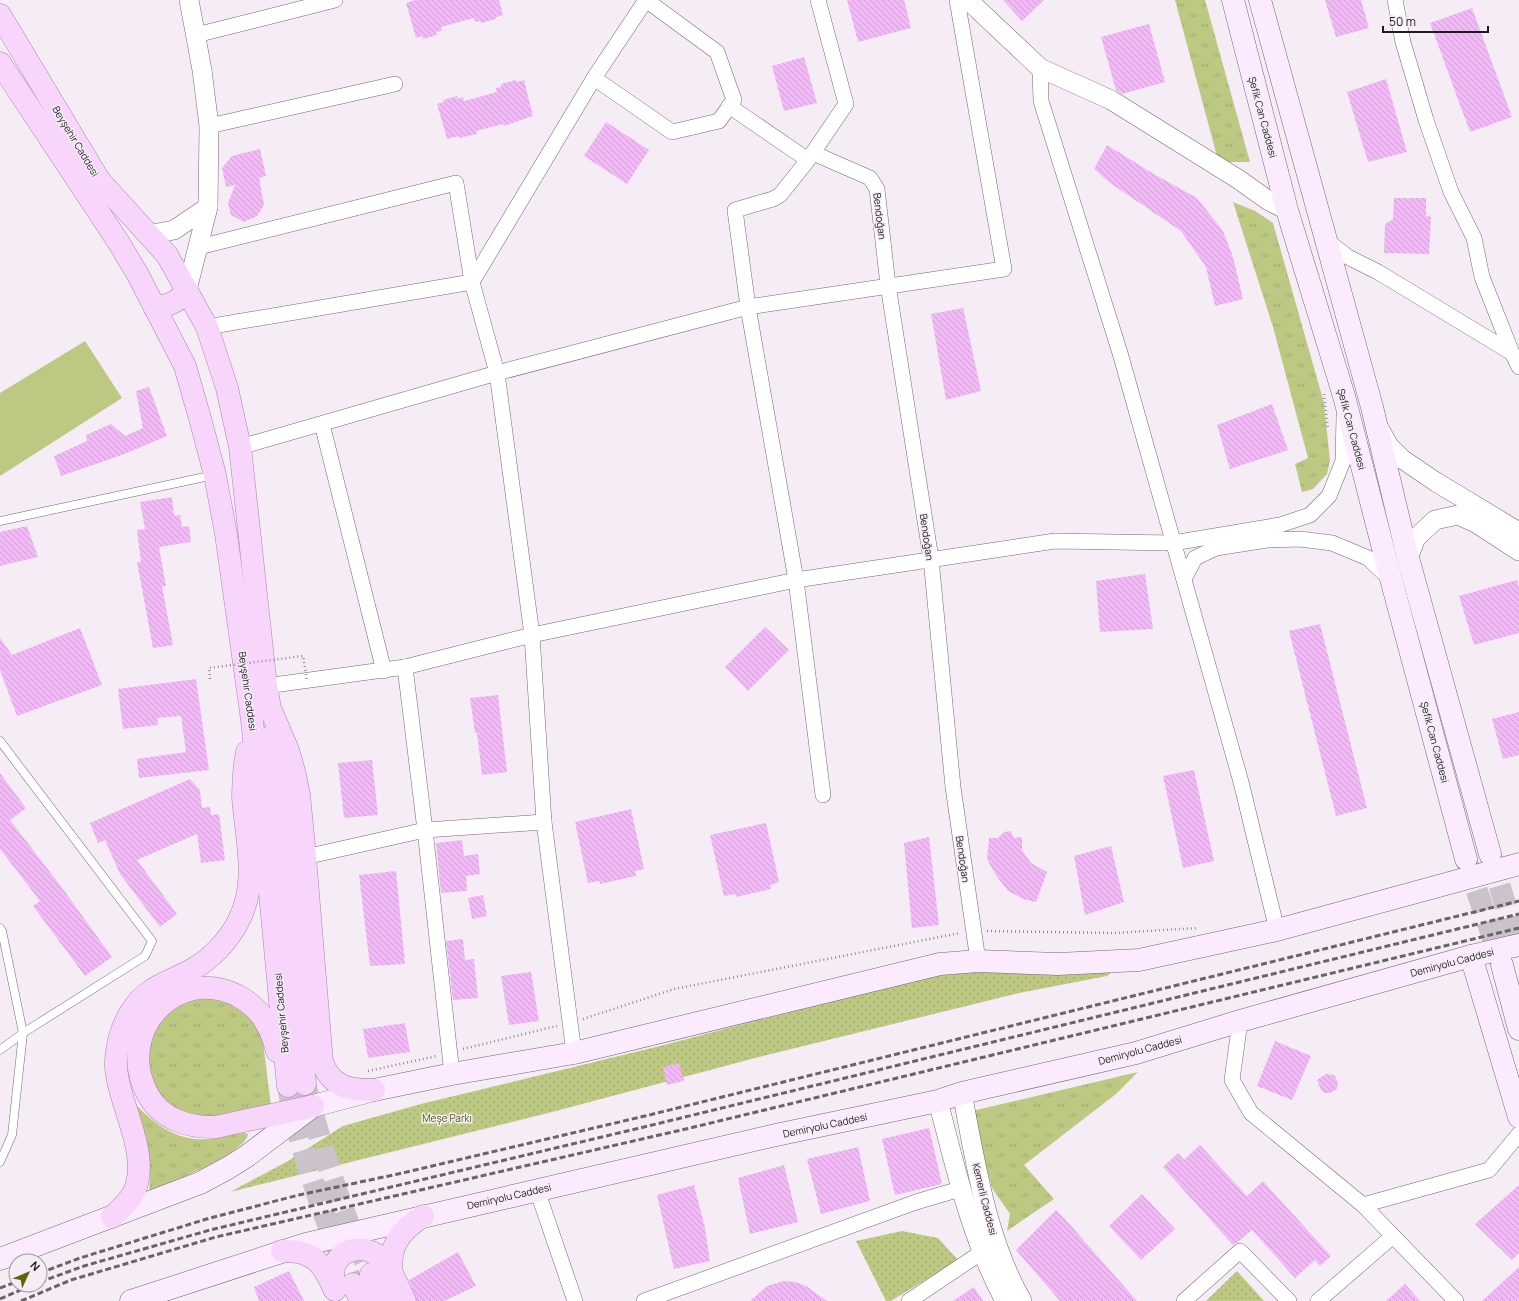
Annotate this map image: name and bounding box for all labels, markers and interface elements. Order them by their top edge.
scale bar [1383,8,1488,34]
text: 50 m [1389,13,1416,30]
street label: Şefik Can Caddesi [1245,75,1281,159]
street label: Beyşehir Caddesi [49,103,103,179]
street label: Bendoğan [870,192,890,240]
street label: Şefik Can Caddesi [1334,387,1370,471]
street label: Bendoğan [917,513,937,561]
street label: Beyşehir Caddesi [235,650,261,732]
street label: Şefik Can Caddesi [1417,700,1453,784]
street label: Bendoğan [953,835,973,883]
street label: Demiryolu Caddesi [1409,944,1495,980]
street label: Beyşehir Caddesi [271,972,291,1054]
street label: Demiryolu Caddesi [1097,1032,1183,1068]
street label: Demiryolu Caddesi [781,1109,869,1141]
park label: Meşe Parkı [422,1111,472,1125]
street label: Kemerli Caddesi [969,1162,1001,1236]
street label: Demiryolu Caddesi [466,1180,552,1212]
north arrow [8,1253,48,1293]
text: N [27,1258,44,1274]

